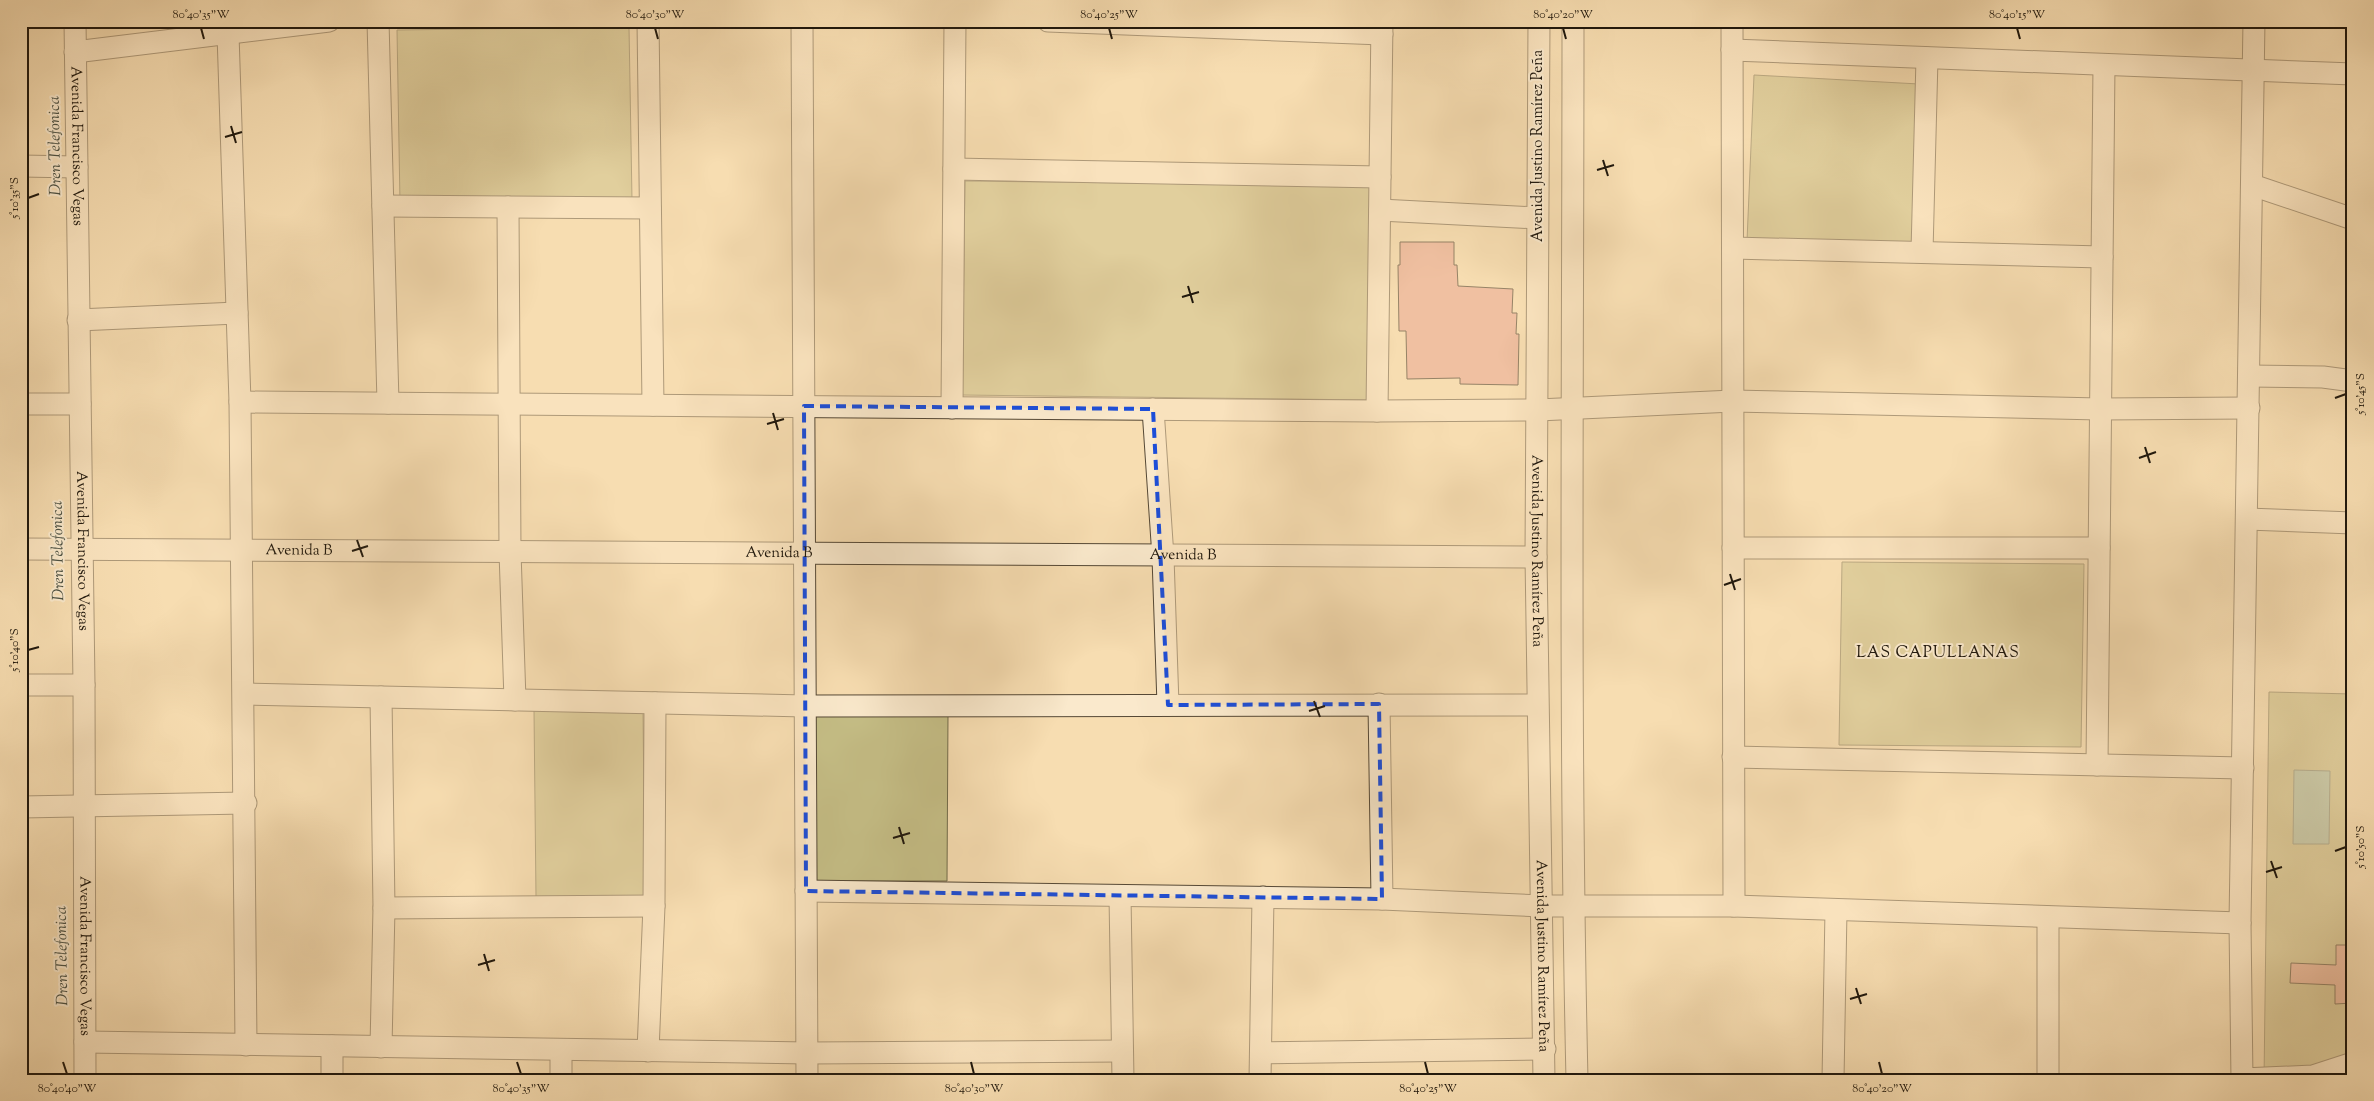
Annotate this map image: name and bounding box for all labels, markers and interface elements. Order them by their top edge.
text: 80°40'35"W [173,6,230,24]
text: 80°40'30"W [626,6,685,24]
text: 80°40'25"W [1080,6,1138,24]
text: 80°40'20"W [1533,6,1593,24]
text: 80°40'15"W [1989,6,2046,24]
street label: Avenida Justino Ramírez Peña [1528,50,1549,242]
street label: Avenida Francisco Vegas [65,66,88,226]
water label: Dren Telefonica [44,96,68,196]
text: 5°10'35"S [6,177,24,220]
text: 5°10'45"S [2352,373,2370,416]
street label: Avenida Justino Ramírez Peña [1525,455,1548,647]
street label: Avenida Francisco Vegas [71,471,94,631]
water label: Dren Telefonica [47,501,71,601]
street label: Avenida B [265,540,333,561]
street label: Avenida B [745,542,813,564]
street label: Avenida B [1149,544,1217,566]
text: 5°10'40"S [6,628,24,673]
district label: LAS CAPULLANAS [1856,642,2020,665]
text: 5°10'50"S [2352,826,2370,869]
street label: Avenida Justino Ramírez Peña [1530,860,1554,1052]
street label: Avenida Francisco Vegas [74,876,95,1036]
water label: Dren Telefonica [51,906,75,1006]
text: 80°40'40"W [38,1080,97,1098]
text: 80°40'35"W [493,1080,550,1098]
text: 80°40'30"W [945,1080,1004,1098]
text: 80°40'25"W [1399,1080,1457,1098]
text: 80°40'20"W [1852,1080,1912,1098]

